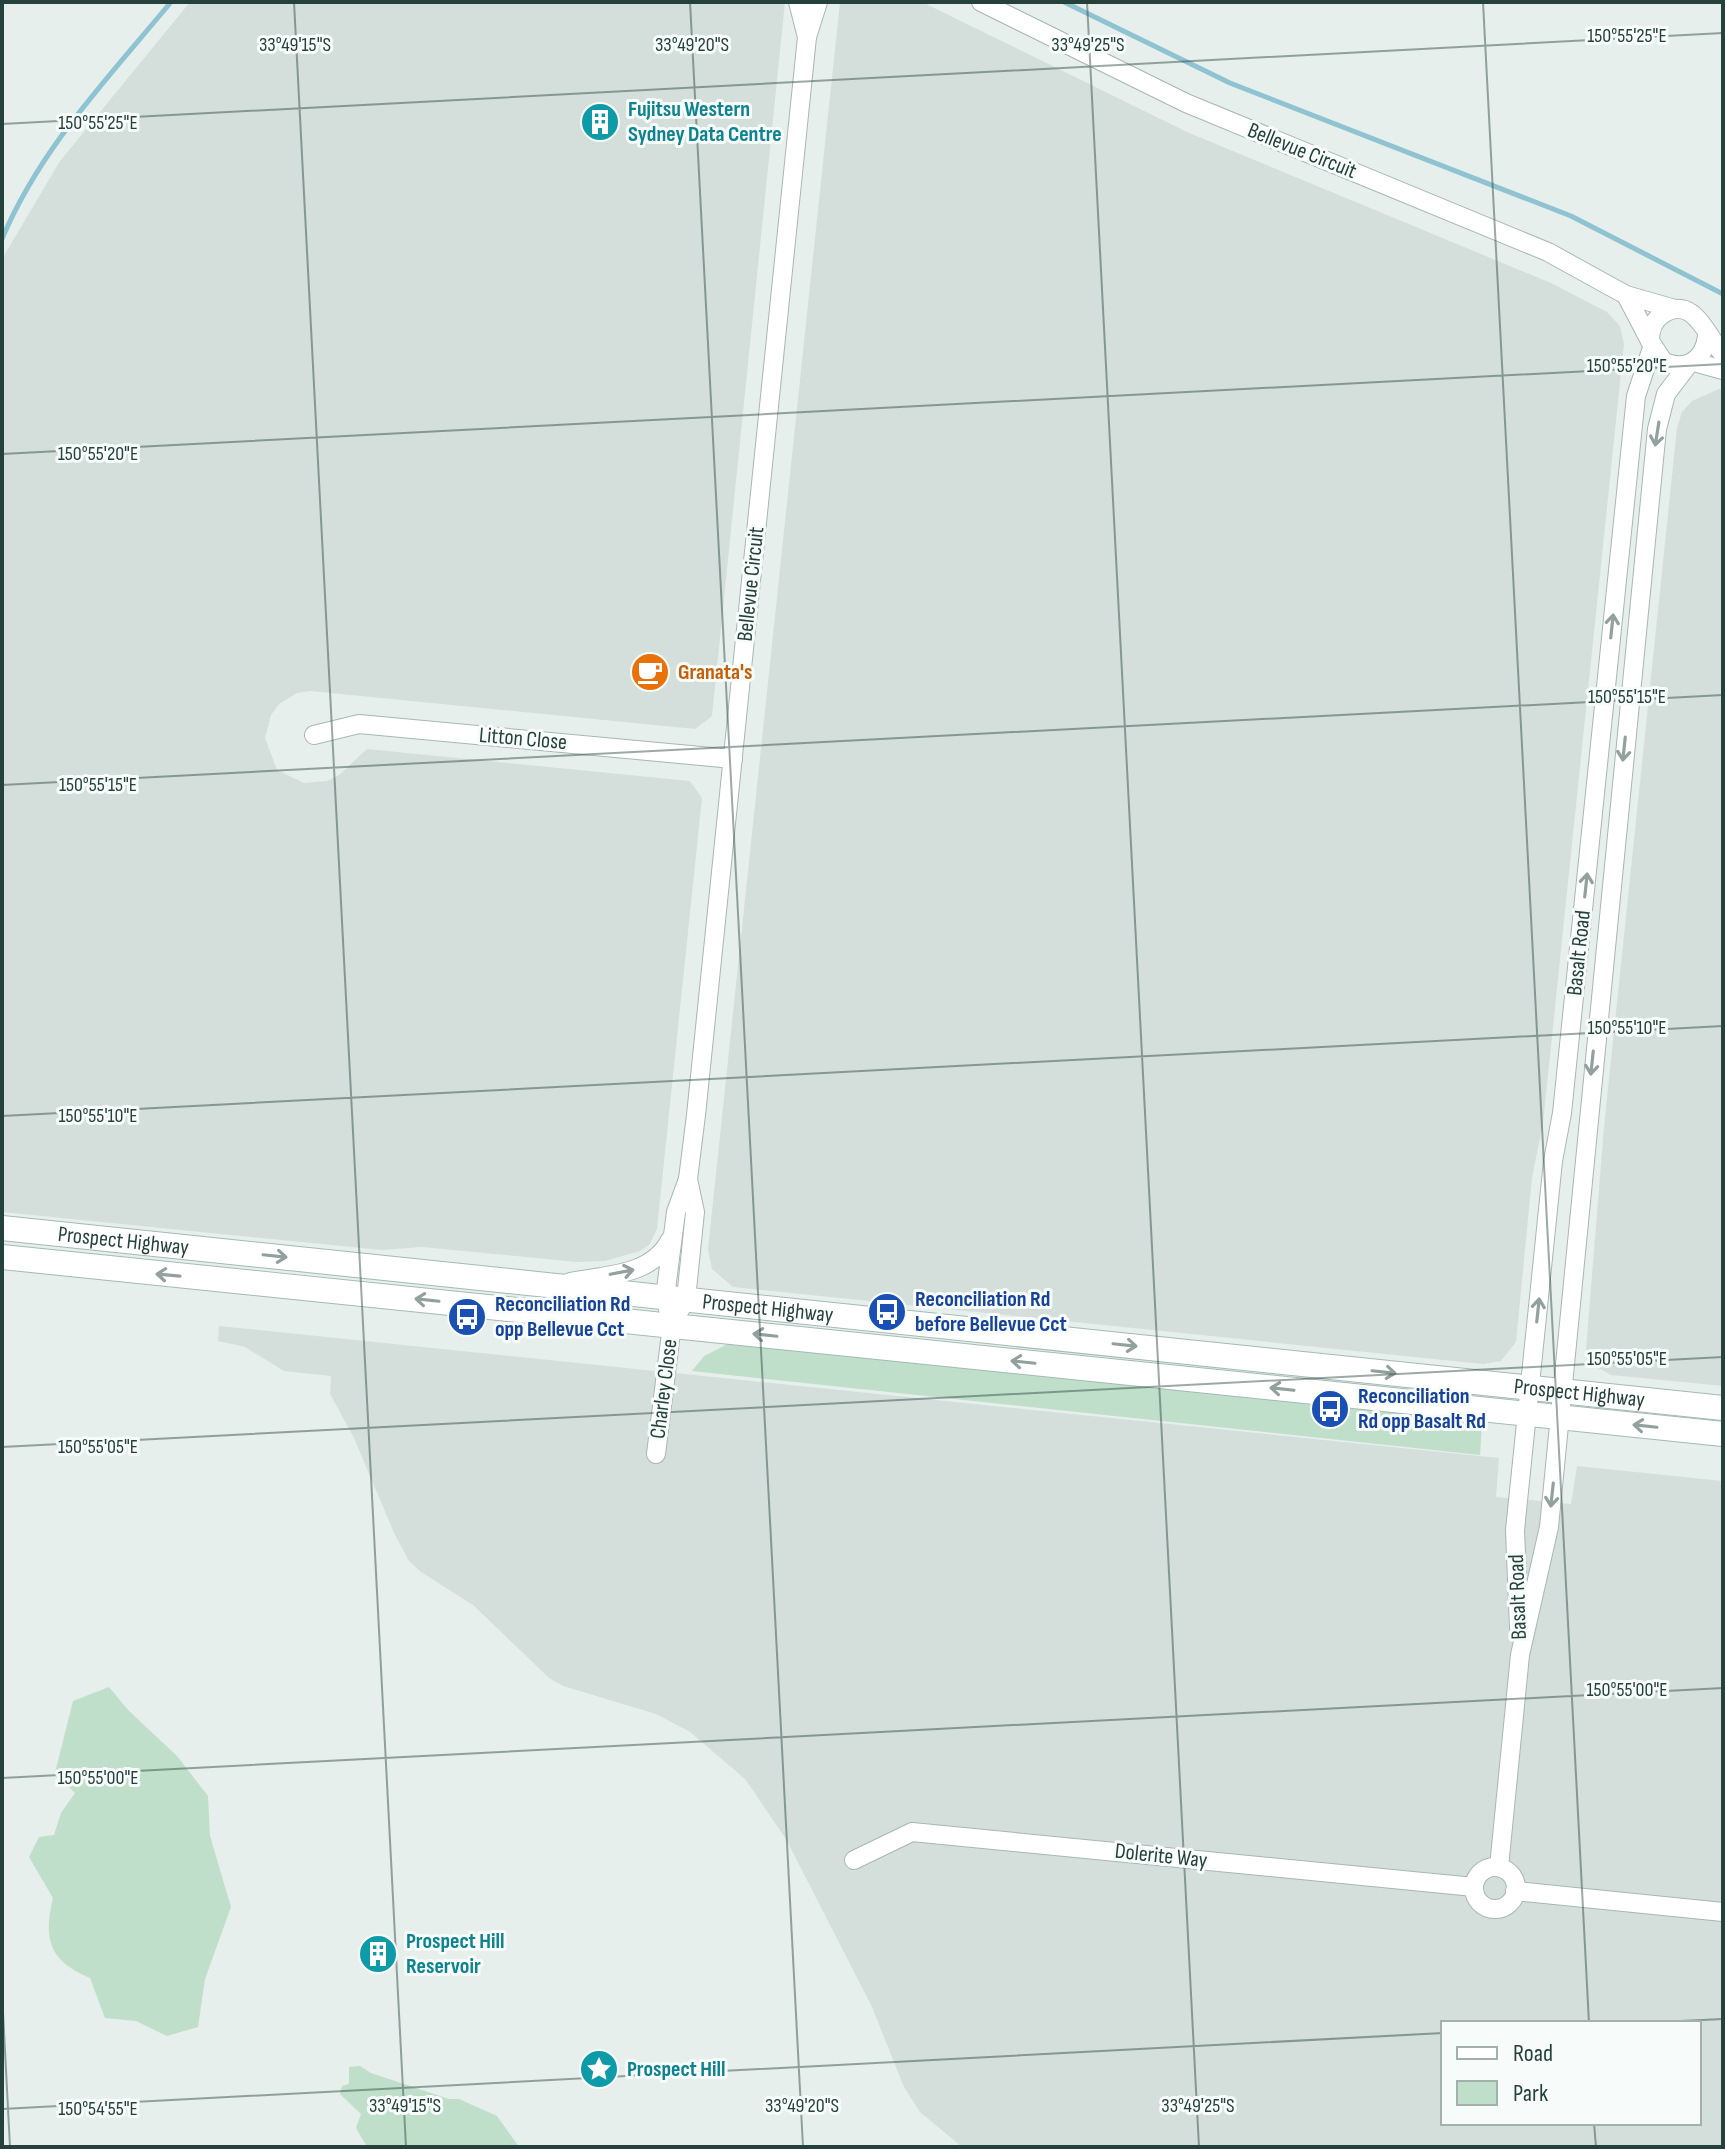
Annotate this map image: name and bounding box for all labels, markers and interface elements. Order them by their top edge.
text: 150°55'25"E [1587,24,1667,48]
text: 33°49'15"S [259,33,331,57]
text: 33°49'20"S [655,33,729,57]
text: 33°49'25"S [1051,33,1125,57]
place label: Fujitsu Western Sydney Data Centre [628,96,782,148]
building icon: Fujitsu Western Sydney Data Centre [579,101,621,143]
text: 150°55'25"E [58,111,138,135]
street label: Bellevue Circuit [1244,117,1361,185]
text: 150°55'20"E [1587,354,1667,378]
one-way arrow [1649,421,1664,446]
text: 150°55'20"E [58,442,138,466]
street label: Bellevue Circuit [732,525,770,643]
one-way arrow [1605,613,1620,640]
cafe icon: Granata's [629,651,671,693]
place label: Granata's [678,659,753,686]
text: 150°55'15"E [1588,685,1666,709]
street label: Litton Close [478,722,568,756]
one-way arrow [1617,735,1632,761]
text: 150°55'15"E [59,773,137,797]
one-way arrow [1579,872,1594,899]
street label: Basalt Road [1561,909,1597,997]
text: 150°55'10"E [1587,1016,1667,1040]
one-way arrow [1584,1049,1599,1076]
text: 150°55'10"E [58,1104,138,1128]
street label: Prospect Highway [57,1220,191,1261]
one-way arrow [261,1249,287,1264]
one-way arrow [609,1263,634,1278]
one-way arrow [155,1267,182,1282]
place label: Reconciliation Rd before Bellevue Cct [915,1286,1067,1338]
street label: Prospect Highway [701,1288,835,1328]
place label: Reconciliation Rd opp Bellevue Cct [495,1291,630,1343]
bus stop icon: Reconciliation Rd before Bellevue Cct [866,1291,908,1333]
one-way arrow [414,1293,441,1308]
bus stop icon: Reconciliation Rd opp Bellevue Cct [446,1296,488,1338]
one-way arrow [1531,1297,1546,1324]
one-way arrow [752,1328,779,1343]
street label: Charley Close [644,1338,684,1440]
one-way arrow [1112,1338,1138,1353]
text: 150°55'05"E [1587,1347,1667,1371]
one-way arrow [1011,1355,1037,1370]
one-way arrow [1370,1365,1397,1380]
street label: Prospect Highway [1513,1373,1647,1413]
one-way arrow [1269,1382,1296,1397]
place label: Reconciliation Rd opp Basalt Rd [1358,1383,1486,1435]
bus stop icon: Reconciliation Rd opp Basalt Rd [1309,1388,1351,1430]
one-way arrow [1633,1419,1659,1434]
text: 150°55'05"E [58,1435,138,1459]
one-way arrow [1544,1481,1559,1508]
street label: Basalt Road [1503,1554,1533,1640]
text: 150°55'00"E [1587,1678,1668,1702]
text: 150°55'00"E [58,1766,139,1790]
street label: Dolerite Way [1113,1838,1209,1874]
place label: Prospect Hill Reservoir [406,1928,504,1980]
building icon: Prospect Hill Reservoir [357,1933,399,1975]
legend [1441,2021,1701,2125]
text: Road [1513,2039,1553,2068]
place icon: Prospect Hill [578,2048,620,2090]
place label: Prospect Hill [627,2056,725,2083]
text: Park [1513,2079,1548,2108]
text: 33°49'15"S [369,2094,441,2118]
text: 33°49'20"S [765,2094,839,2118]
text: 33°49'25"S [1161,2094,1235,2118]
text: 150°54'55"E [58,2097,138,2121]

